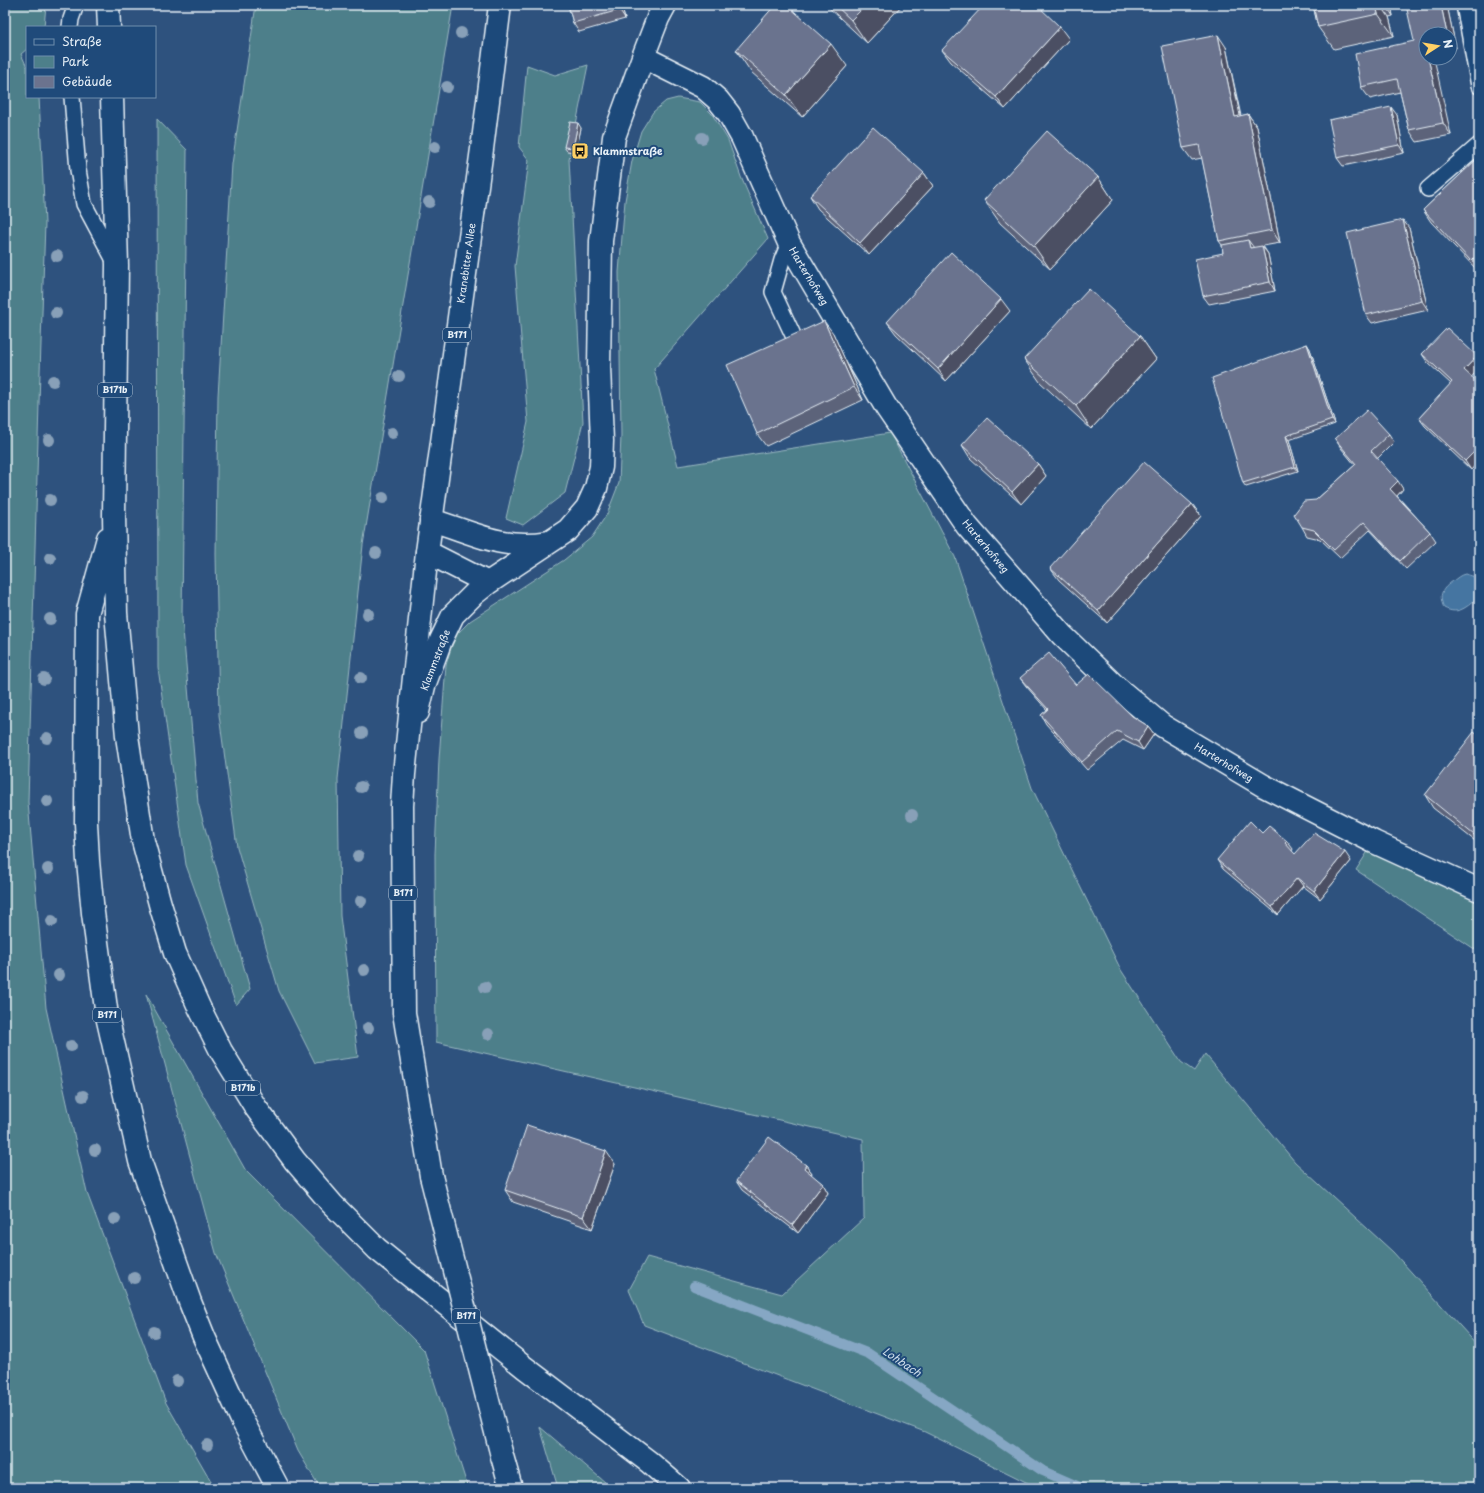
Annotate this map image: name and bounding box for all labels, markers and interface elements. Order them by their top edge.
legend [26,26,156,98]
north arrow [1418,26,1458,66]
text: Straße [62,32,102,50]
text: N [1439,38,1458,50]
text: Park [62,52,89,70]
text: Gebäude [62,72,112,90]
bus stop icon: Klammstraße [570,141,590,161]
place label: Klammstraße [593,143,663,158]
street label: Kranebitter Allee [452,221,479,304]
street label: Harterhofweg [786,244,833,308]
road number: B171 [443,328,471,342]
road number: B171b [98,383,132,397]
street label: Harterhofweg [959,516,1013,576]
street label: Klammstraße [416,627,453,693]
street label: Harterhofweg [1192,738,1256,785]
road number: B171 [389,886,417,900]
road number: B171 [93,1008,121,1022]
road number: B171b [226,1081,260,1095]
road number: B171 [452,1309,480,1323]
water label: Lohbach [880,1342,926,1381]

